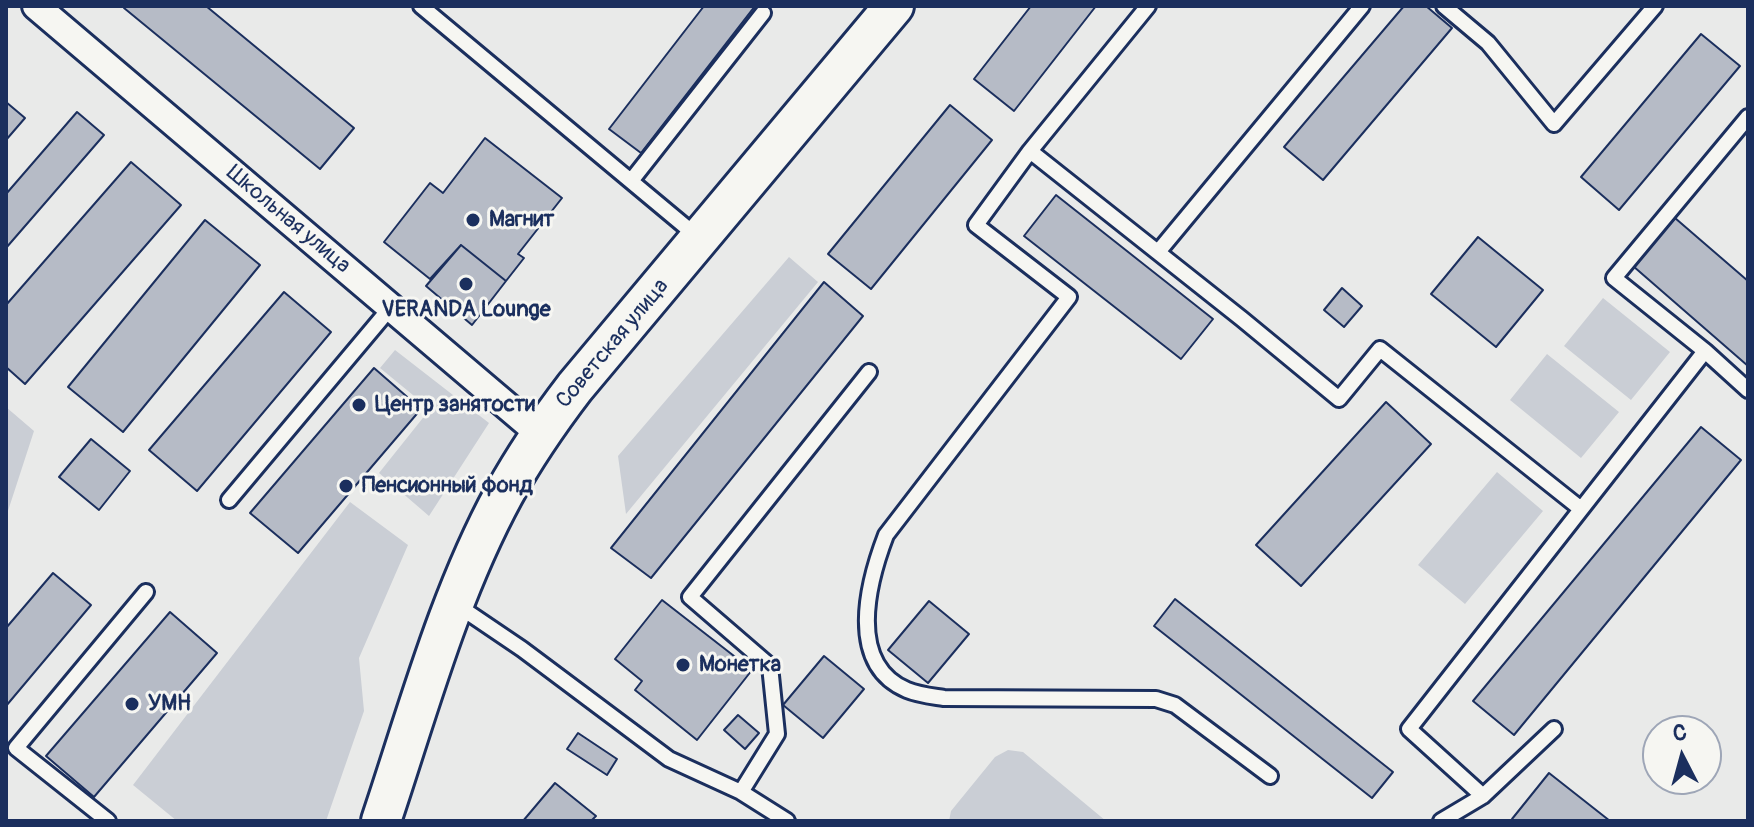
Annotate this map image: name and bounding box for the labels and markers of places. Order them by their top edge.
place label: Магнит [489,207,554,233]
marker: Магнит [464,211,482,229]
marker: VERANDA Lounge [457,275,475,293]
place label: VERANDA Lounge [381,297,551,323]
place label: Центр занятости [375,392,535,418]
marker: Центр занятости [350,396,368,414]
place label: Пенсионный фонд [362,473,533,499]
marker: Пенсионный фонд [337,477,355,495]
place label: Монетка [699,652,781,678]
marker: Монетка [674,656,692,674]
place label: УМН [148,691,191,717]
marker: УМН [123,695,141,713]

